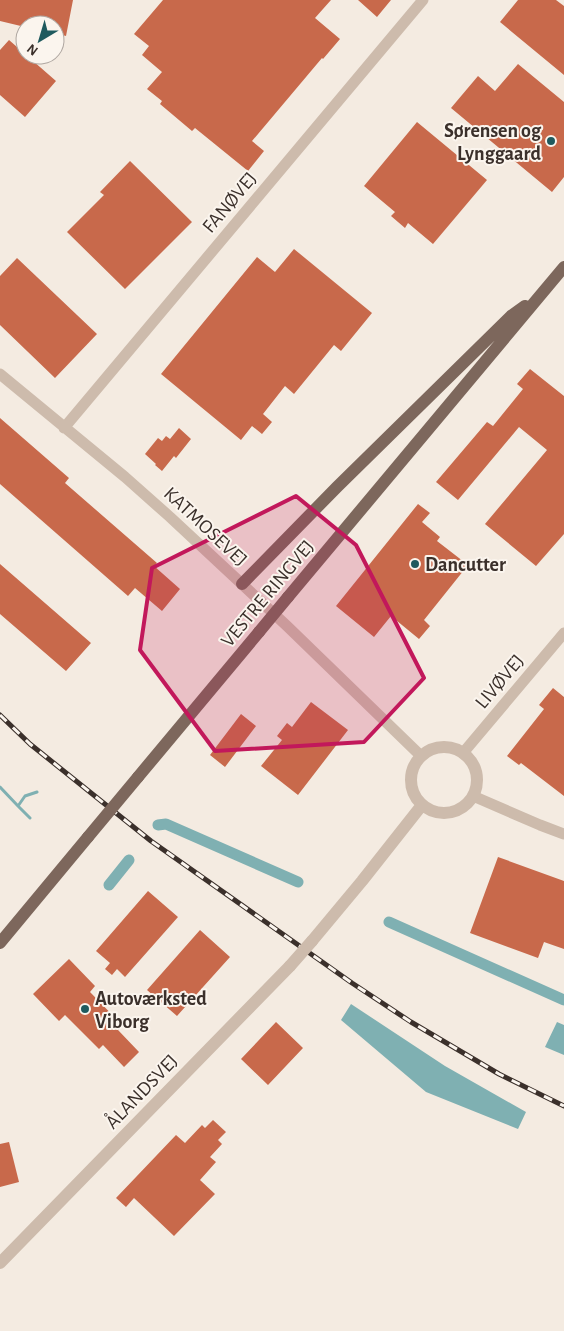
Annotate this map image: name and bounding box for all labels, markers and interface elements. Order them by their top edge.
north arrow [15,15,65,65]
text: N [24,41,41,58]
place label: Sørensen og Lynggaard [444,121,542,164]
marker: Sørensen og Lynggaard [545,135,557,147]
street label: FANØVEJ [199,168,261,237]
street label: KATMOSEVEJ [160,483,251,570]
street label: VESTRE RINGVEJ [217,536,318,651]
place label: Dancutter [425,555,506,575]
marker: Dancutter [409,558,421,570]
street label: LIVØVEJ [472,651,528,713]
place label: Autoværksted Viborg [95,989,207,1032]
marker: Autoværksted Viborg [79,1003,91,1015]
street label: ÅLANDSVEJ [101,1050,182,1133]

